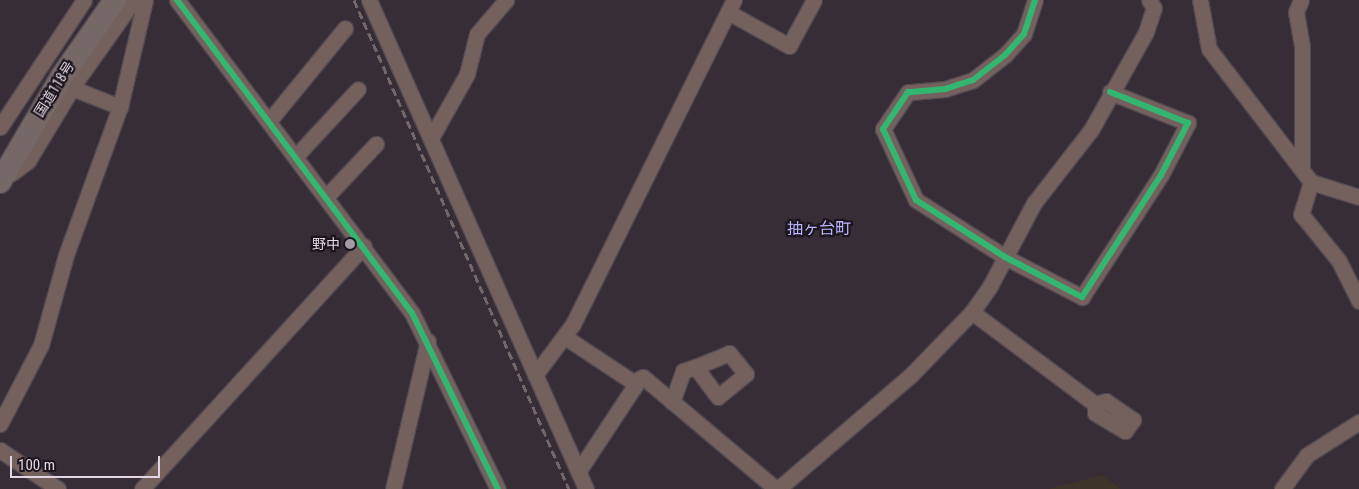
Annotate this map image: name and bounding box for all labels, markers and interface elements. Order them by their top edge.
street label: 国道118号 [30,58,78,120]
district label: 抽ヶ台町 [787,219,851,239]
place label: 野中 [312,236,340,252]
marker: 野中 [344,238,356,250]
scale bar [12,446,162,478]
text: 100 m [18,456,55,474]

